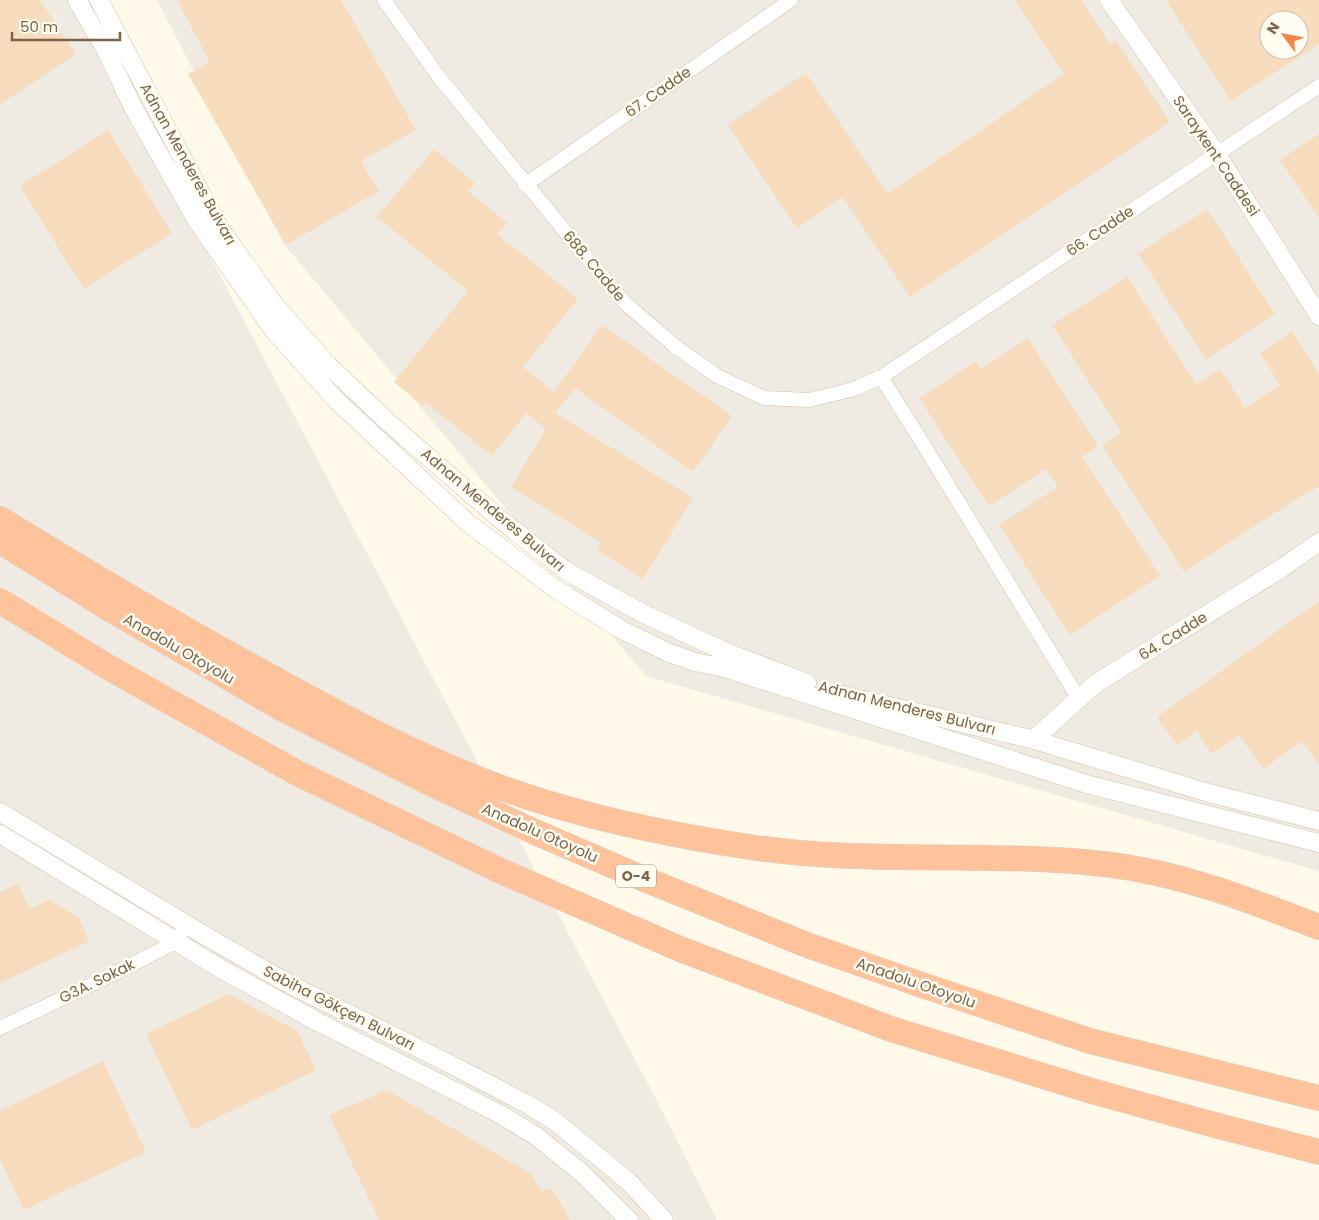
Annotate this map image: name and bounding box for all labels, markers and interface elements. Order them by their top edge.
scale bar [12,10,120,42]
north arrow [1259,10,1309,60]
text: 50 m [20,16,58,37]
text: N [1262,18,1284,38]
street label: 67. Cadde [620,61,695,122]
street label: Adnan Menderes Bulvarı [135,79,242,248]
street label: Saraykent Caddesi [1168,91,1265,220]
street label: 66. Cadde [1062,200,1138,261]
street label: 688. Cadde [558,226,630,306]
street label: Adnan Menderes Bulvarı [417,443,570,576]
street label: 64. Cadde [1134,606,1211,665]
street label: Anadolu Otoyolu [120,608,239,689]
street label: Adnan Menderes Bulvarı [816,675,998,740]
street label: Anadolu Otoyolu [479,798,602,868]
road number: O-4 [616,864,656,888]
street label: Anadolu Otoyolu [854,952,979,1013]
street label: G3A. Sokak [55,953,138,1008]
street label: Sabiha Gökçen Bulvarı [260,960,419,1055]

